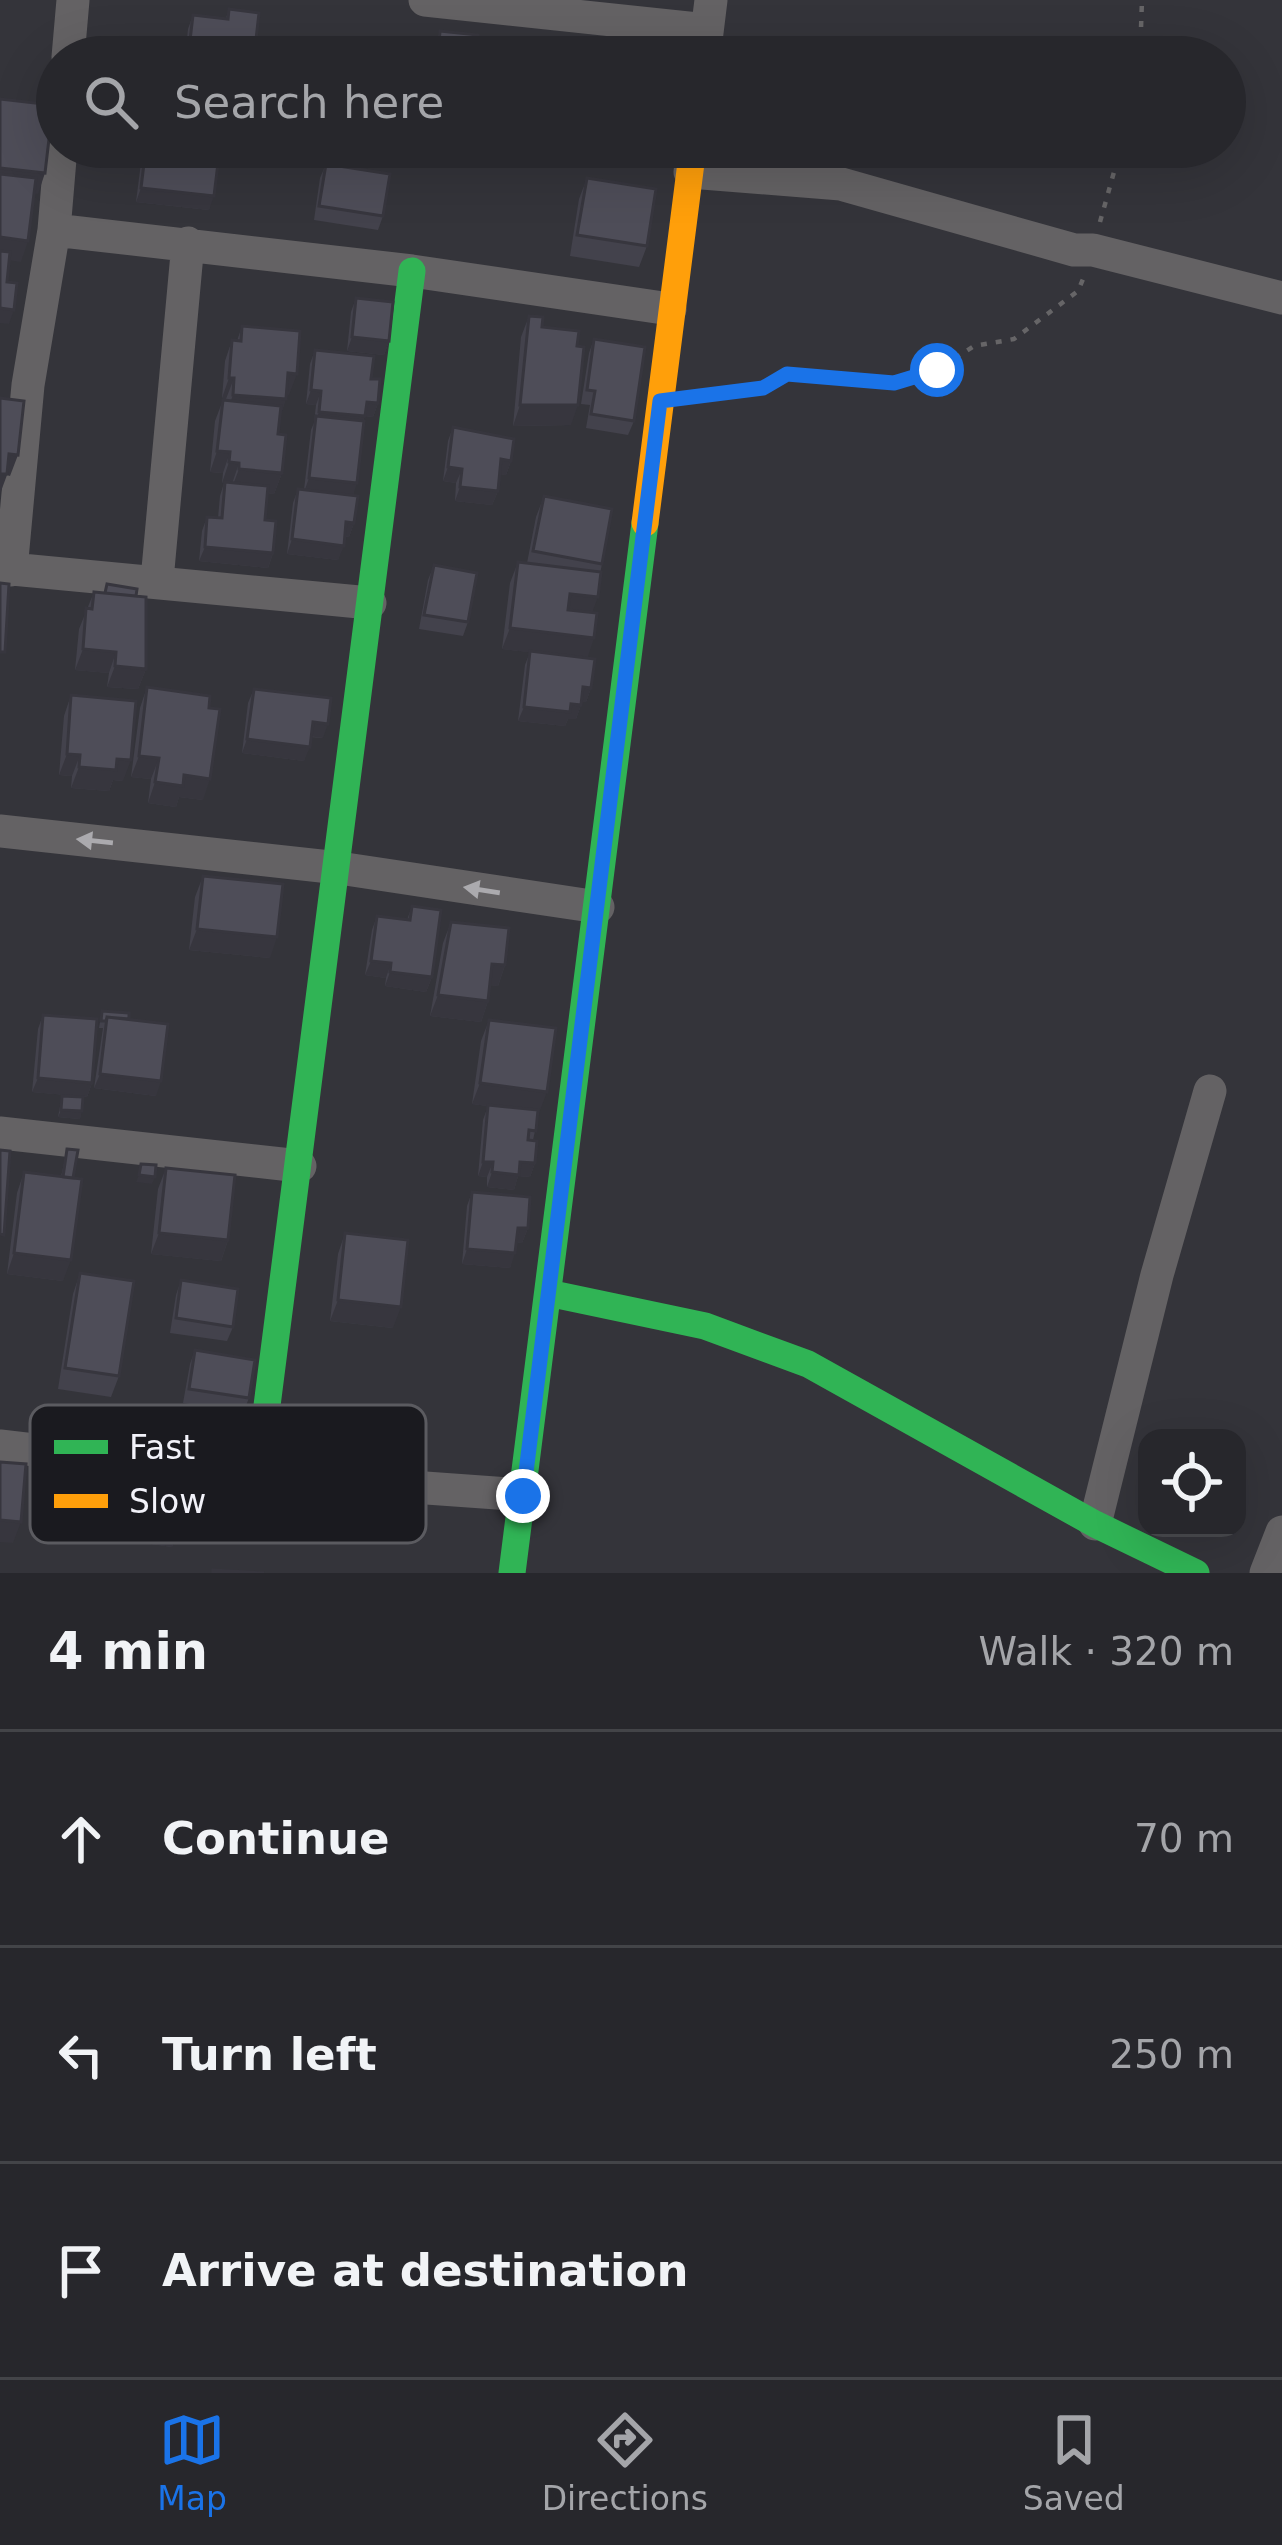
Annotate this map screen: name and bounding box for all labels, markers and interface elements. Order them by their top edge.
search box [36,36,1246,168]
icon: search [78,69,144,135]
text: Search here [174,76,444,129]
route start [910,343,964,397]
one-way arrow [76,832,113,851]
one-way arrow [463,880,500,899]
legend [30,1405,426,1543]
text: Fast [129,1428,195,1467]
map controls [1138,1429,1246,1537]
button: locate [1138,1429,1246,1537]
route end [496,1469,550,1523]
text: Slow [129,1482,206,1521]
text: 4 min [48,1622,208,1681]
text: Walk · 320 m [979,1629,1234,1674]
icon: ahead [48,1806,114,1872]
text: Continue [162,1812,390,1865]
text: 70 m [1134,1816,1234,1861]
icon: left [48,2022,114,2088]
text: Turn left [162,2028,377,2081]
text: 250 m [1109,2032,1234,2077]
icon: arrive [48,2238,114,2304]
text: Arrive at destination [162,2244,688,2297]
tab: Map [157,2407,227,2518]
tab: Directions [542,2407,708,2518]
tab: Saved [1023,2407,1125,2518]

